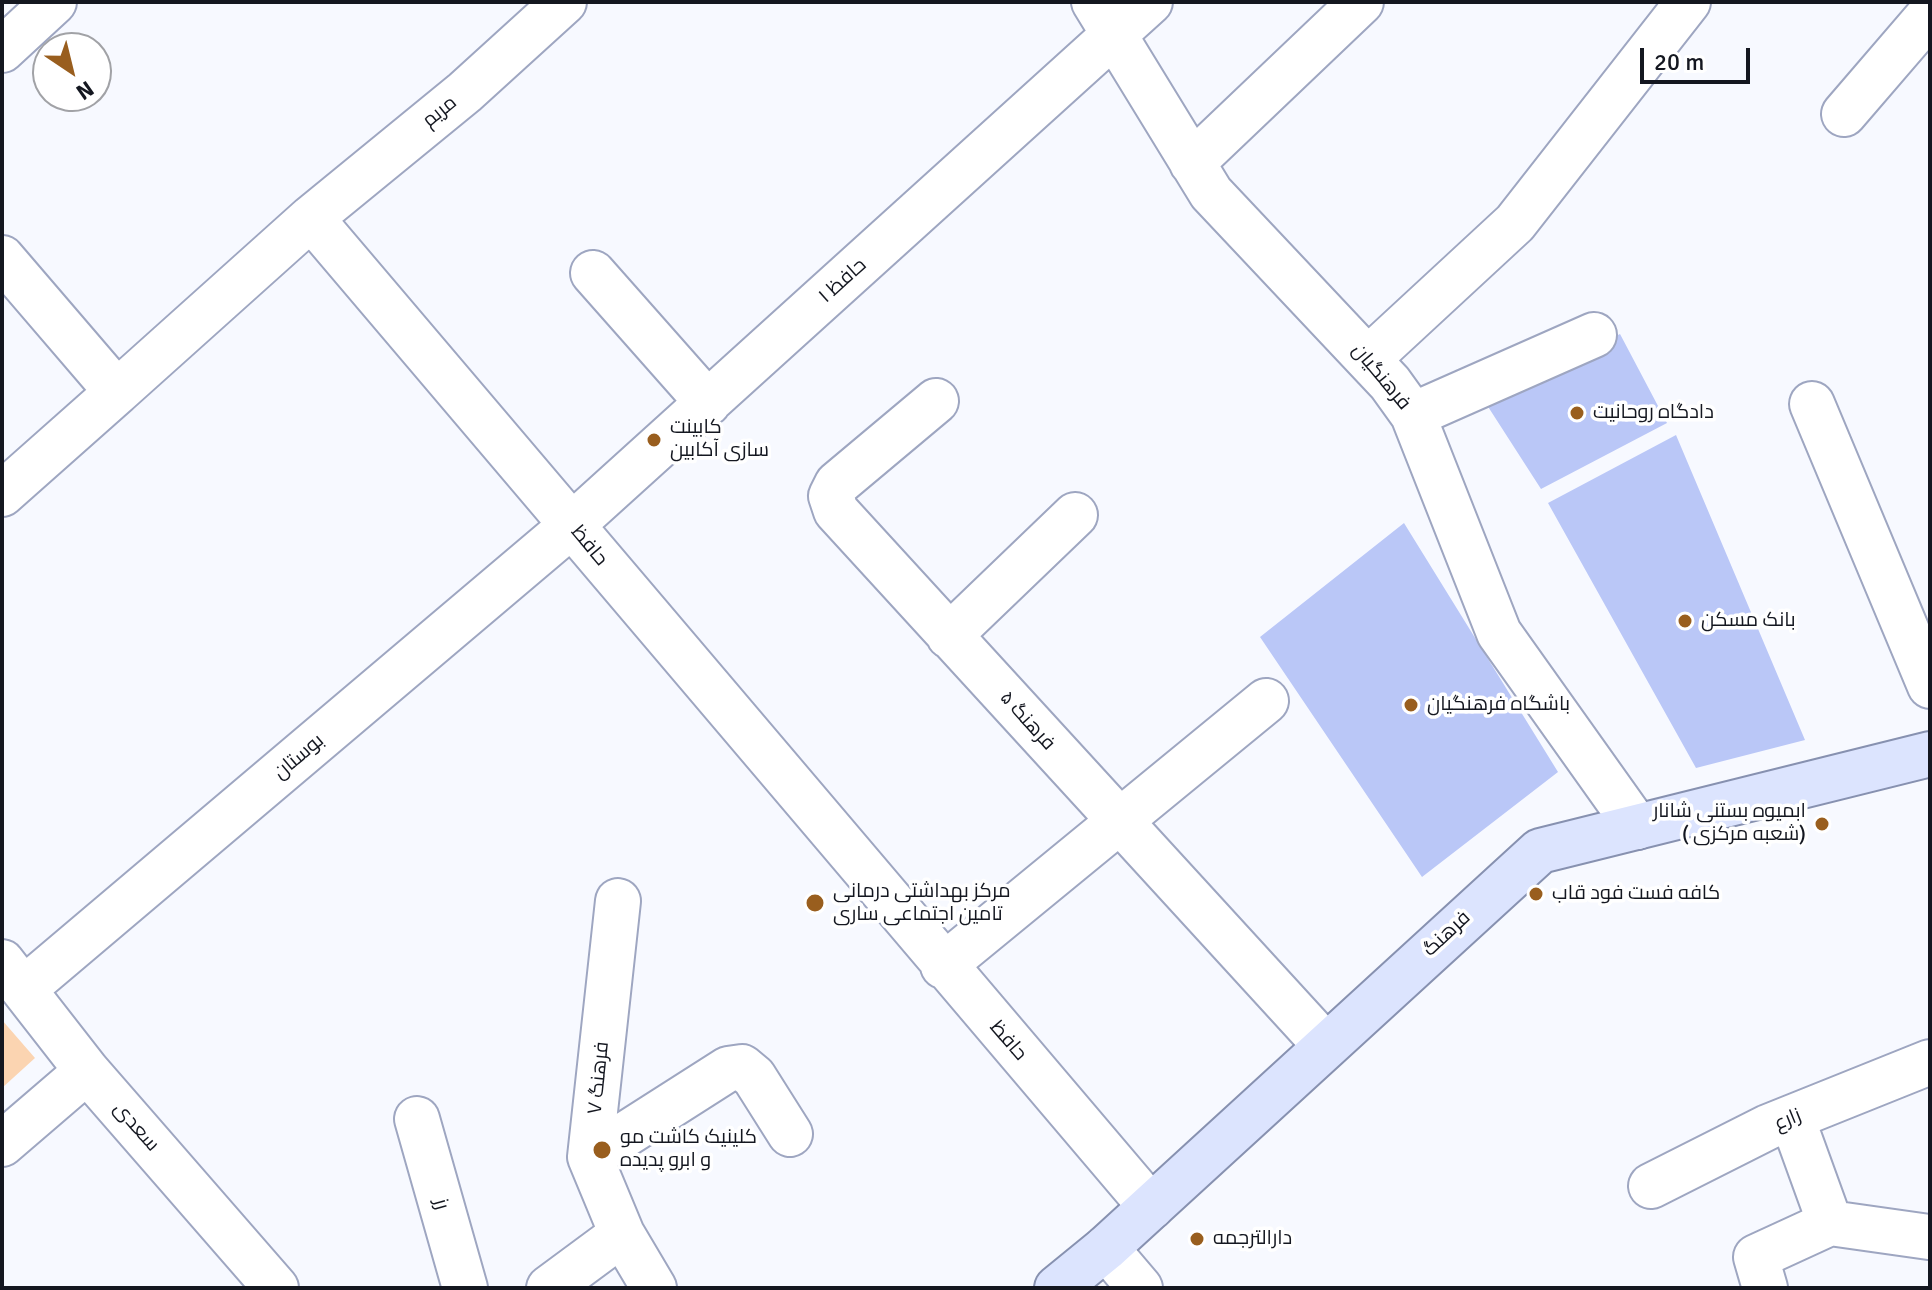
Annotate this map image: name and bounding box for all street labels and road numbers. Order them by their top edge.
street label: مریم [418,91,462,133]
street label: حافظ ۱ [814,253,872,309]
street label: فرهنگیان [1346,339,1416,415]
street label: حافظ [565,521,613,571]
street label: فرهنگ ۵ [994,686,1060,756]
street label: بوستان [269,729,329,785]
street label: فرهنگ [1418,906,1476,962]
street label: حافظ [984,1016,1032,1066]
street label: فرهنگ ۷ [583,1040,615,1116]
street label: سعدی [108,1097,164,1157]
street label: زارع [1771,1104,1805,1136]
street label: رز [428,1196,454,1212]

